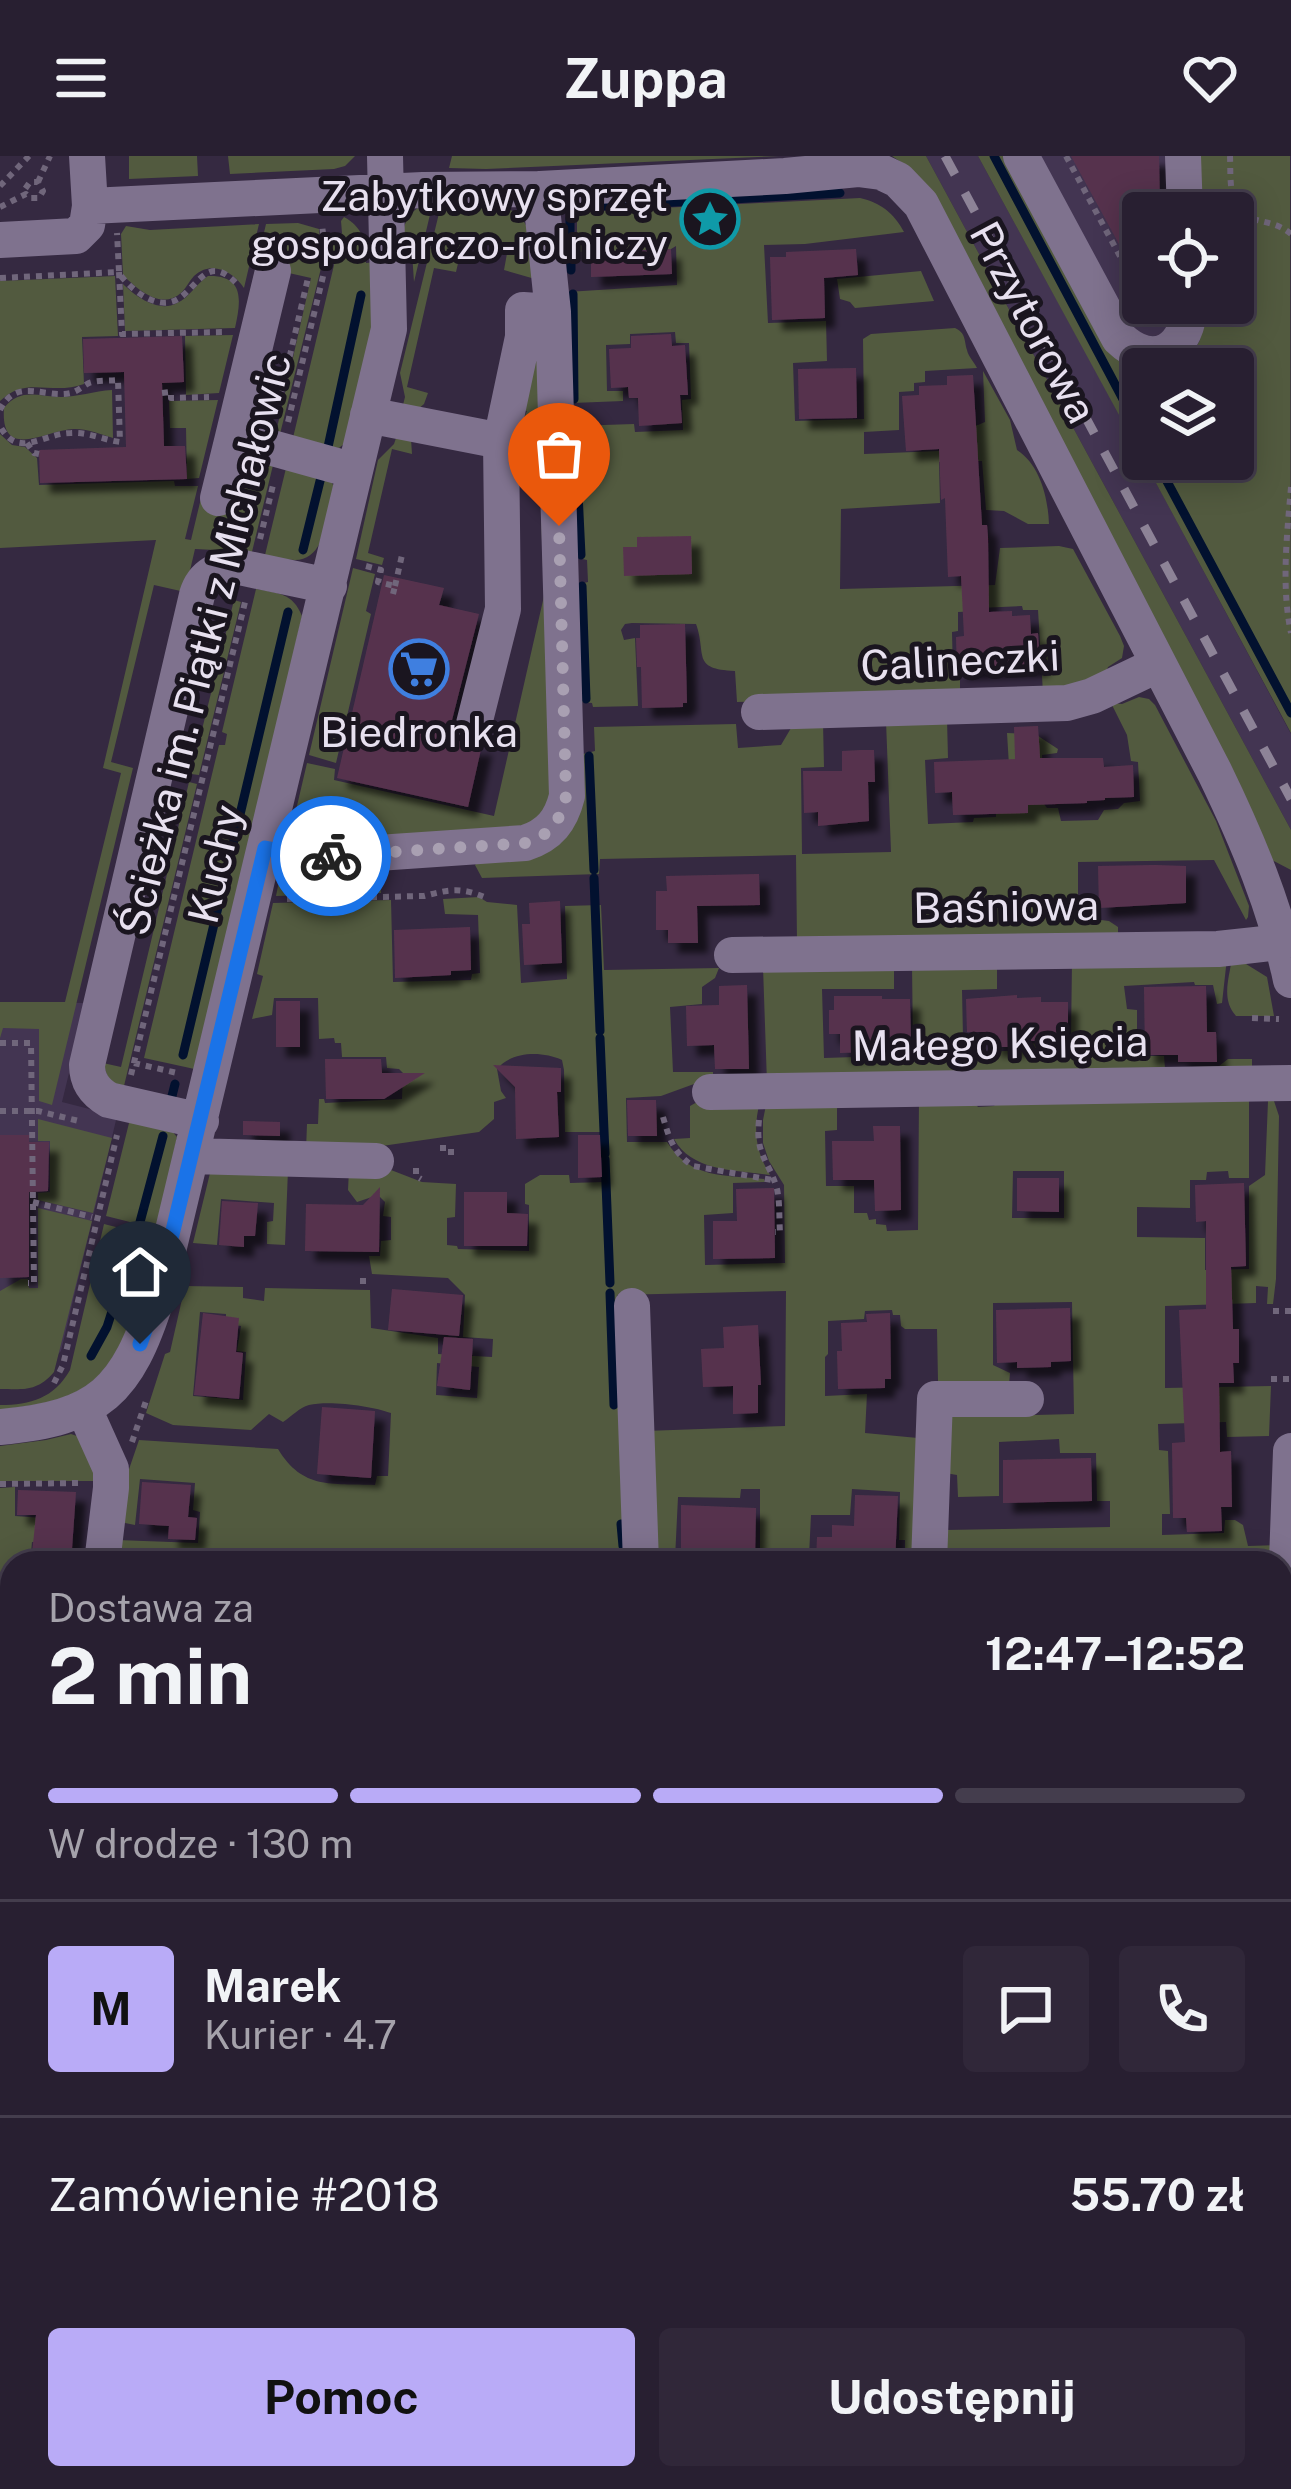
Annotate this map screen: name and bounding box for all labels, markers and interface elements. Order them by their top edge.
icon: menu [48,45,114,111]
icon: heart [1177,45,1243,111]
text: Zuppa [563,47,728,110]
place label: Zabytkowy sprzęt gospodarczo-rolniczy [251,171,668,268]
place icon: Zabytkowy sprzęt gospodarczo-rolniczy [679,188,741,250]
map controls [1122,192,1254,480]
button: locate [1122,192,1254,324]
street label: Przytorowa [961,213,1107,431]
street label: Ścieżka im. Piątki z Michałowic [108,348,300,940]
button: layers [1122,348,1254,480]
pin [508,403,610,526]
icon: bag [526,421,592,487]
street label: Calineczki [859,630,1061,690]
supermarket icon: Biedronka [388,638,450,700]
place label: Biedronka [320,707,518,756]
courier [271,796,391,916]
street label: Kuchy [178,800,252,928]
icon: bike [298,823,364,889]
street label: Baśniowa [913,880,1099,932]
street label: Małego Księcia [851,1016,1149,1070]
pin [89,1221,191,1344]
icon: home [107,1239,173,1305]
text: Dostawa za [48,1585,254,1631]
text: 12:47–12:52 [985,1627,1245,1680]
text: 2 min [48,1630,252,1722]
text: W drodze · 130 m [48,1821,353,1867]
button: chat [963,1946,1089,2072]
button: phone [1119,1946,1245,2072]
text: Marek [204,1959,341,2012]
text: M [90,1982,132,2035]
text: Kurier · 4.7 [204,2012,397,2058]
text: Zamówienie #2018 [48,2168,440,2221]
text: 55.70 zł [1070,2168,1245,2221]
button: Pomoc [48,2328,635,2466]
button: Udostępnij [659,2328,1245,2466]

